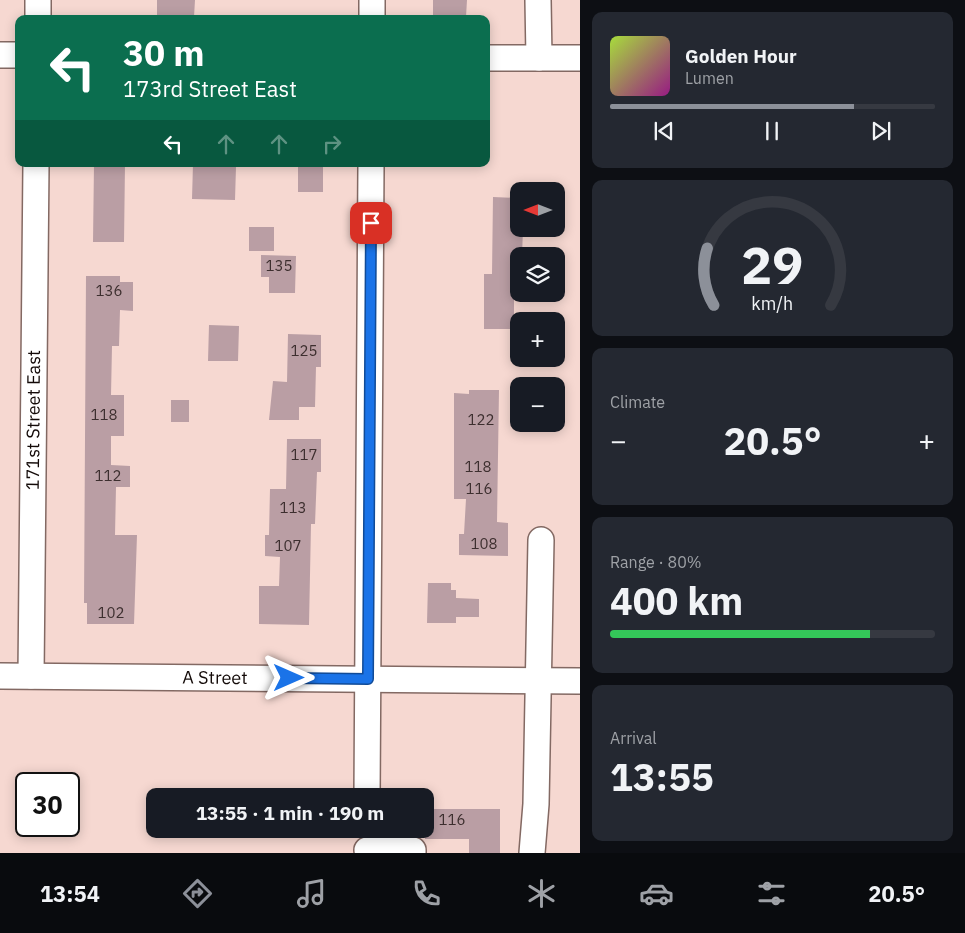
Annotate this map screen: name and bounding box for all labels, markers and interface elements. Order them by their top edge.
text: 30 m [123,30,205,76]
icon: left [40,35,105,100]
text: Golden Hour [685,44,797,68]
text: Lumen [685,68,734,88]
text: 173rd Street East [123,74,297,103]
icon: previous [650,117,678,145]
icon: pause [758,117,786,145]
icon: next [867,117,895,145]
icon: left [159,130,187,158]
icon: ahead [212,130,240,158]
icon: ahead [265,130,293,158]
icon: right [318,130,346,158]
north arrow [510,182,565,238]
map controls [510,182,565,432]
pin [350,202,392,244]
icon: arrive [357,209,385,237]
text: 29 [741,231,804,298]
button: layers [510,247,565,302]
house number: 135 [265,256,293,275]
house number: 136 [95,281,123,300]
text: km/h [752,292,794,315]
button: + [510,312,565,367]
house number: 125 [290,341,318,360]
street label: 171st Street East [21,350,45,490]
button: − [510,377,565,432]
text: Climate [610,392,665,412]
house number: 118 [90,405,118,424]
house number: 122 [467,410,495,429]
text: 20.5° [723,416,822,465]
text: − [610,422,627,459]
text: + [918,422,935,459]
house number: 117 [290,445,318,464]
house number: 118 [464,457,492,476]
house number: 112 [94,466,122,485]
house number: 116 [465,479,493,498]
house number: 113 [279,498,307,517]
house number: 108 [470,534,498,553]
house number: 107 [274,536,302,555]
text: Range · 80% [610,552,702,572]
text: 400 km [610,576,743,625]
house number: 102 [97,603,125,622]
position arrow [262,651,314,703]
street label: A Street [182,666,248,689]
text: Arrival [610,728,657,748]
text: 13:55 [610,752,714,801]
speed limit sign: 30 [15,772,80,837]
text: 13:55 · 1 min · 190 m [196,801,384,825]
house number: 116 [438,810,466,829]
icon: directions [180,876,215,911]
icon: music [294,876,329,911]
icon: phone [409,876,444,911]
icon: climate [524,876,559,911]
icon: car [639,876,674,911]
icon: filters [754,876,789,911]
text: 13:54 [40,879,100,908]
text: 20.5° [868,879,925,908]

